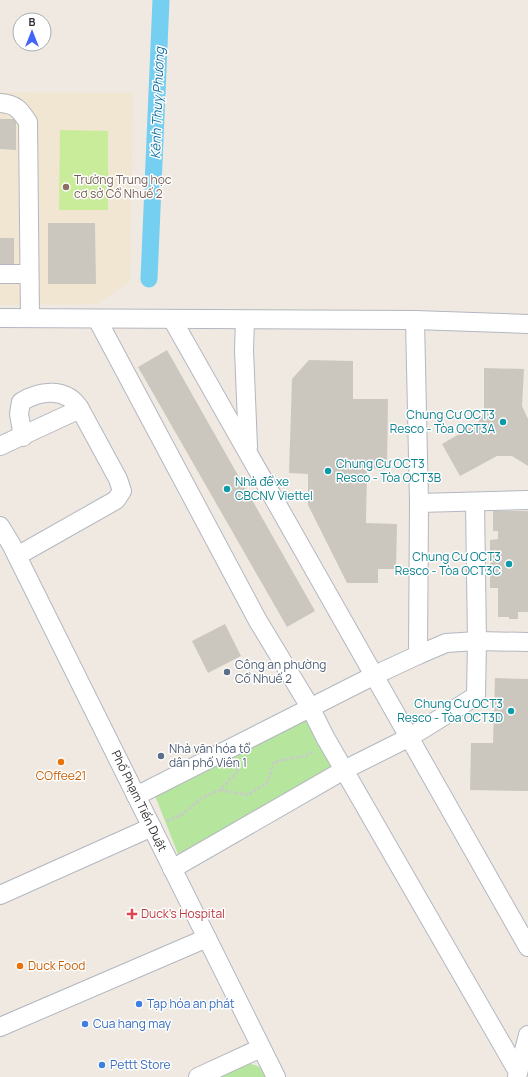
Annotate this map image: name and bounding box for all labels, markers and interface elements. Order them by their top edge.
north arrow [12,12,52,52]
text: B [29,14,36,29]
water label: Kênh Thuỵ Phương [146,46,168,159]
place label: Trường Trung học cơ sở Cổ Nhuế 2 [74,171,172,202]
marker: Trường Trung học cơ sở Cổ Nhuế 2 [61,182,71,192]
place label: Chung Cư OCT3 Resco - Tòa OCT3A [390,406,495,437]
marker: Chung Cư OCT3 Resco - Tòa OCT3A [498,417,508,427]
place label: Chung Cư OCT3 Resco - Tòa OCT3B [336,455,441,486]
marker: Chung Cư OCT3 Resco - Tòa OCT3B [323,466,333,476]
place label: Nhà để xe CBCNV Viettel [235,473,313,504]
marker: Nhà để xe CBCNV Viettel [222,484,232,494]
place label: Chung Cư OCT3 Resco - Tòa OCT3C [395,548,501,579]
marker: Chung Cư OCT3 Resco - Tòa OCT3C [504,559,514,569]
place label: Công an phường Cổ Nhuế 2 [235,656,326,687]
marker: Công an phường Cổ Nhuế 2 [222,667,232,677]
place label: Chung Cư OCT3 Resco - Tòa OCT3D [397,695,503,726]
marker: Chung Cư OCT3 Resco - Tòa OCT3D [506,706,516,716]
place label: Nhà văn hóa tổ dân phố Viên 1 [169,740,250,771]
street label: Phố Phạm Tiến Duật [108,747,171,854]
marker: Nhà văn hóa tổ dân phố Viên 1 [156,751,166,761]
marker: COffee21 [56,757,66,767]
place label: COffee21 [36,767,86,784]
place label: Duck's Hospital [141,905,225,922]
marker: Duck's Hospital [126,908,138,920]
place label: Duck Food [28,957,85,974]
marker: Duck Food [15,961,25,971]
place label: Tạp hóa an phát [147,995,235,1012]
marker: Tạp hóa an phát [134,999,144,1009]
place label: Cua hang may [93,1015,172,1032]
marker: Cua hang may [80,1019,90,1029]
place label: Pettt Store [110,1056,171,1073]
marker: Pettt Store [97,1060,107,1070]

